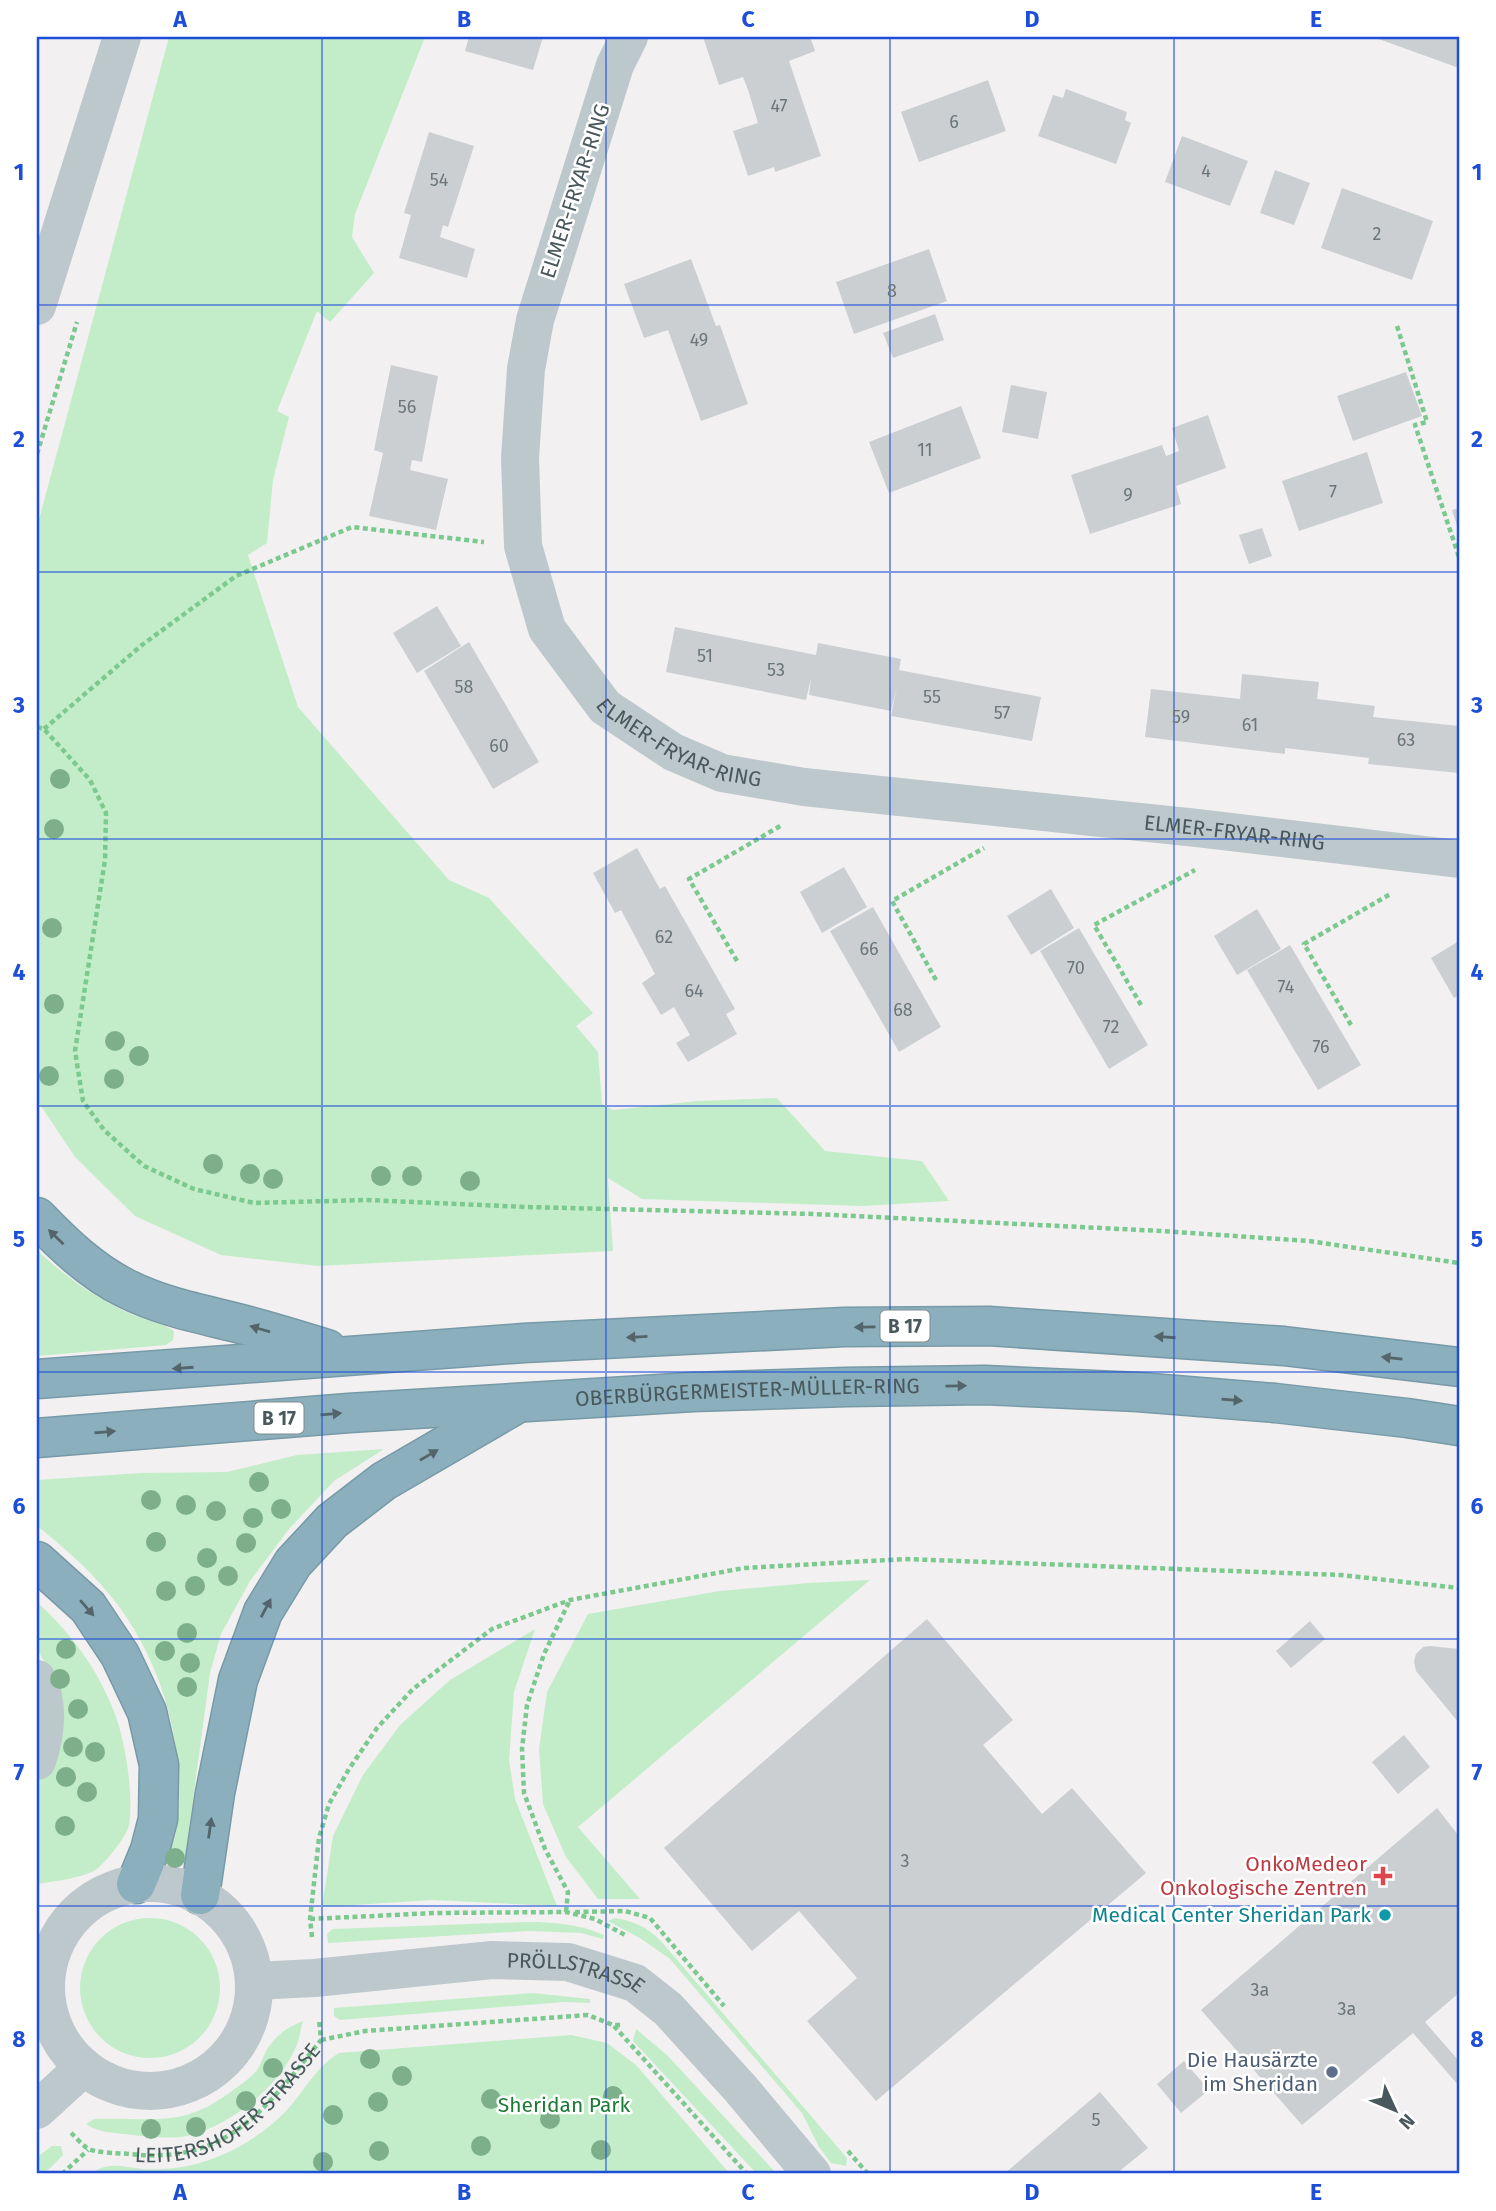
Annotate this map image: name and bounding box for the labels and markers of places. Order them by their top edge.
place label: OnkoMedeor Onkologische Zentren [1160,1851,1367,1901]
marker: OnkoMedeor Onkologische Zentren [1373,1866,1393,1886]
place label: Medical Center Sheridan Park [1092,1902,1371,1928]
marker: Medical Center Sheridan Park [1377,1907,1393,1923]
place label: Die Hausärzte im Sheridan [1187,2047,1318,2097]
marker: Die Hausärzte im Sheridan [1324,2064,1340,2080]

